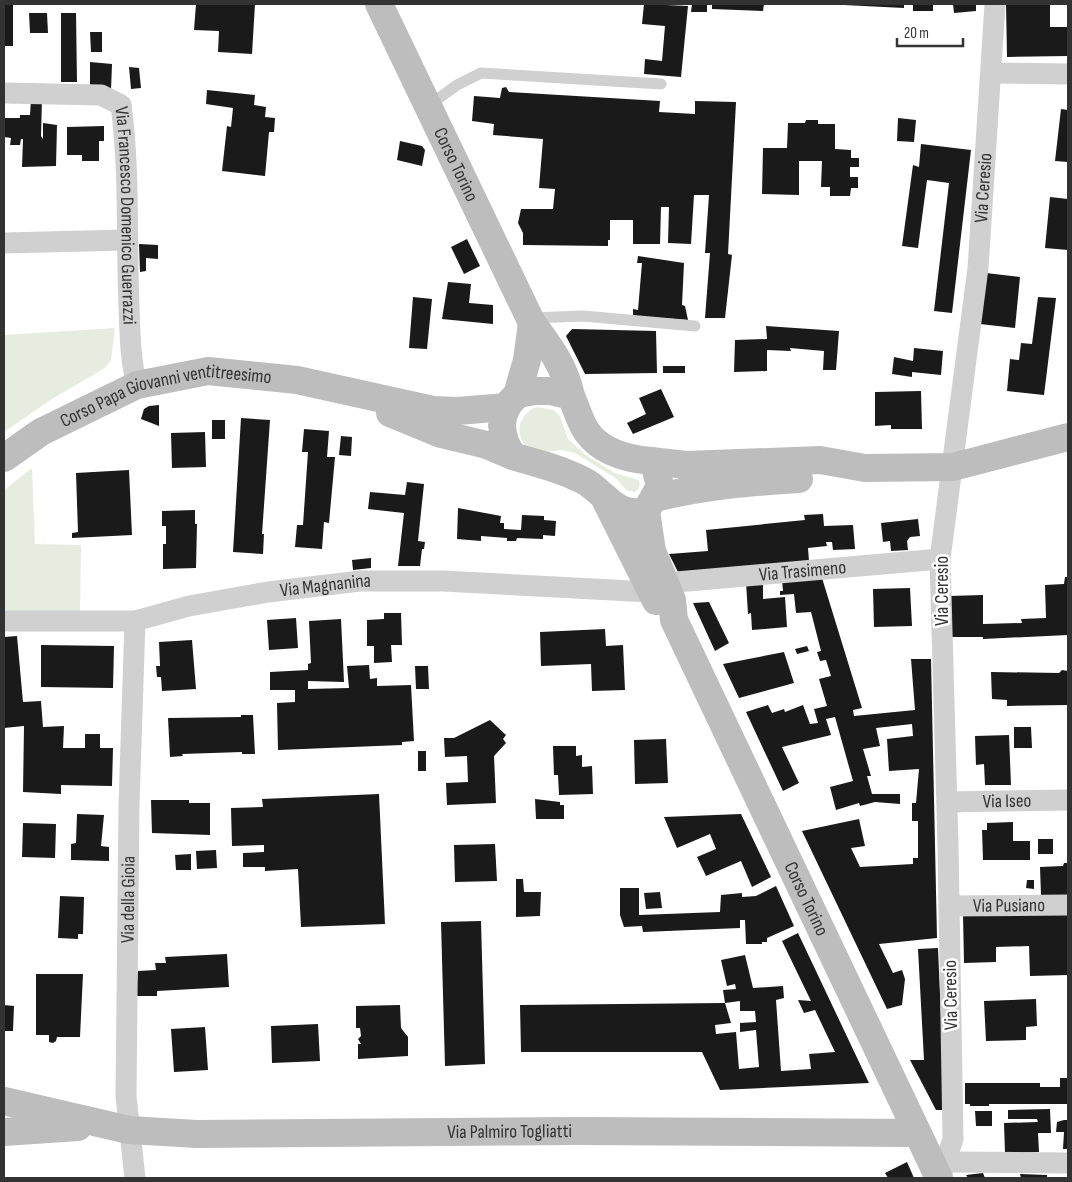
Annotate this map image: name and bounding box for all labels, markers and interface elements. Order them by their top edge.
scale bar [897,15,963,47]
text: 20 m [904,24,929,43]
street label: Via Francesco Domenico Guerrazzi [110,105,141,325]
street label: Corso Torino [428,124,483,205]
street label: Via Ceresio [969,152,997,224]
street label: Corso Papa Giovanni ventitreesimo [56,359,273,432]
street label: Via Trasimeno [758,556,847,586]
street label: Via Ceresio [931,556,954,626]
street label: Via Magnanina [279,569,371,602]
street label: Via Iseo [982,789,1032,813]
street label: Via della Gioia [116,856,140,943]
street label: Corso Torino [779,858,834,939]
street label: Via Pusiano [973,894,1045,917]
street label: Via Ceresio [939,960,963,1030]
street label: Via Palmiro Togliatti [447,1120,572,1144]

